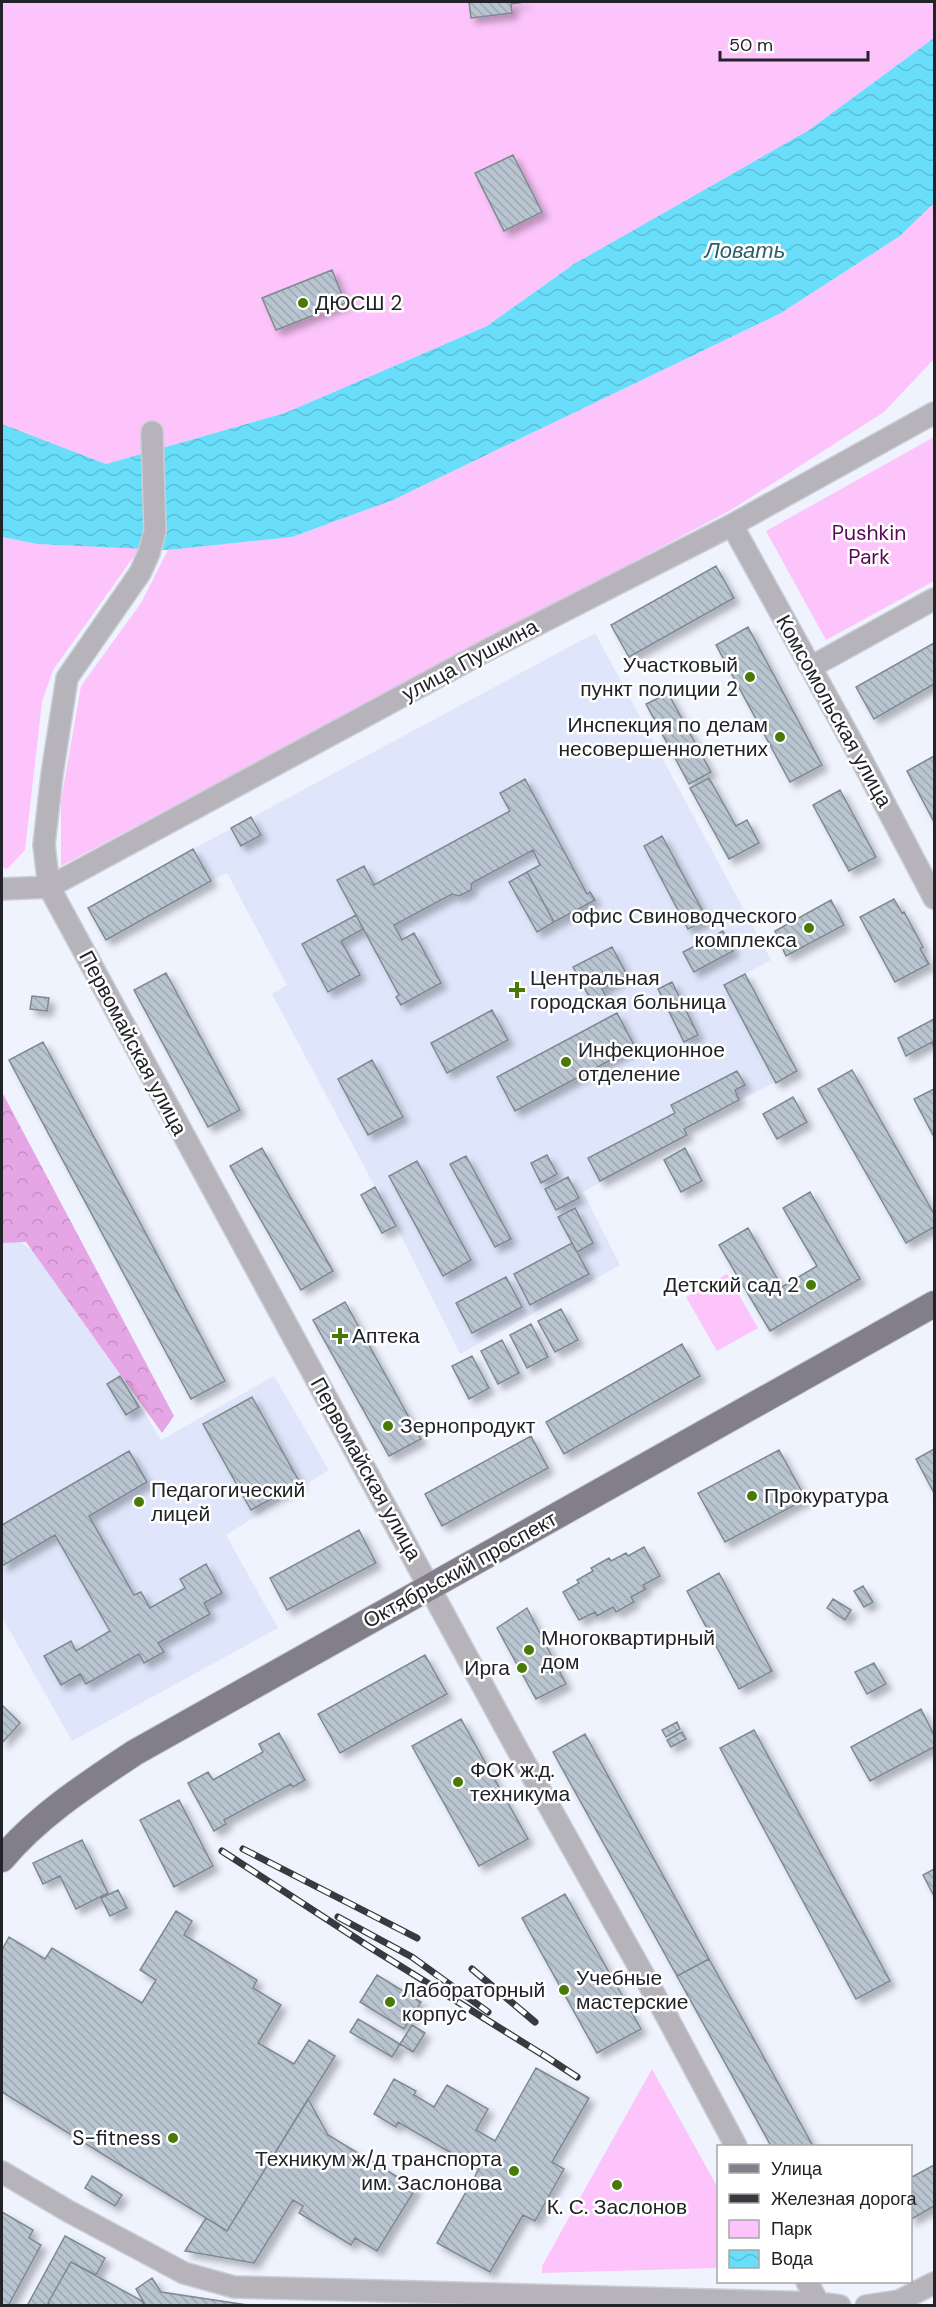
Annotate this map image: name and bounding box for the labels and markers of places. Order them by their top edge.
place label: ДЮСШ 2 [315,289,402,317]
marker: ДЮСШ 2 [296,296,310,310]
place label: Участковый пункт полиции 2 [580,651,738,703]
marker: Участковый пункт полиции 2 [743,670,757,684]
place label: Инспекция по делам несовершеннолетних [558,711,768,763]
marker: Инспекция по делам несовершеннолетних [773,730,787,744]
place label: офис Свиноводческого комплекса [571,902,797,954]
marker: офис Свиноводческого комплекса [802,921,816,935]
place label: Центральная городская больница [530,964,727,1016]
marker: Центральная городская больница [508,981,526,999]
place label: Инфекционное отделение [578,1036,725,1088]
marker: Инфекционное отделение [559,1055,573,1069]
place label: Детский сад 2 [664,1271,799,1299]
marker: Детский сад 2 [804,1278,818,1292]
place label: Аптека [352,1322,420,1350]
marker: Аптека [333,1329,347,1343]
place label: Зернопродукт [400,1412,536,1440]
marker: Зернопродукт [381,1419,395,1433]
place label: Педагогический лицей [151,1476,305,1528]
place label: Прокуратура [764,1482,889,1510]
marker: Прокуратура [745,1489,759,1503]
marker: Педагогический лицей [132,1495,146,1509]
place label: Многоквартирный дом [541,1624,715,1676]
marker: Многоквартирный дом [522,1643,536,1657]
place label: Ирга [464,1654,510,1682]
marker: Ирга [515,1661,529,1675]
place label: ФОК ж.д. техникума [470,1756,571,1808]
marker: ФОК ж.д. техникума [451,1775,465,1789]
place label: Учебные мастерские [576,1964,688,2016]
place label: Лабораторный корпус [402,1976,545,2028]
marker: Учебные мастерские [557,1983,571,1997]
marker: Лабораторный корпус [383,1995,397,2009]
place label: S-fitness [72,2124,161,2152]
marker: S-fitness [166,2131,180,2145]
place label: Техникум ж/д транспорта им. Заслонова [255,2145,502,2197]
marker: Техникум ж/д транспорта им. Заслонова [507,2164,521,2178]
marker: К. С. Заслонов [610,2178,624,2192]
place label: К. С. Заслонов [547,2193,687,2221]

